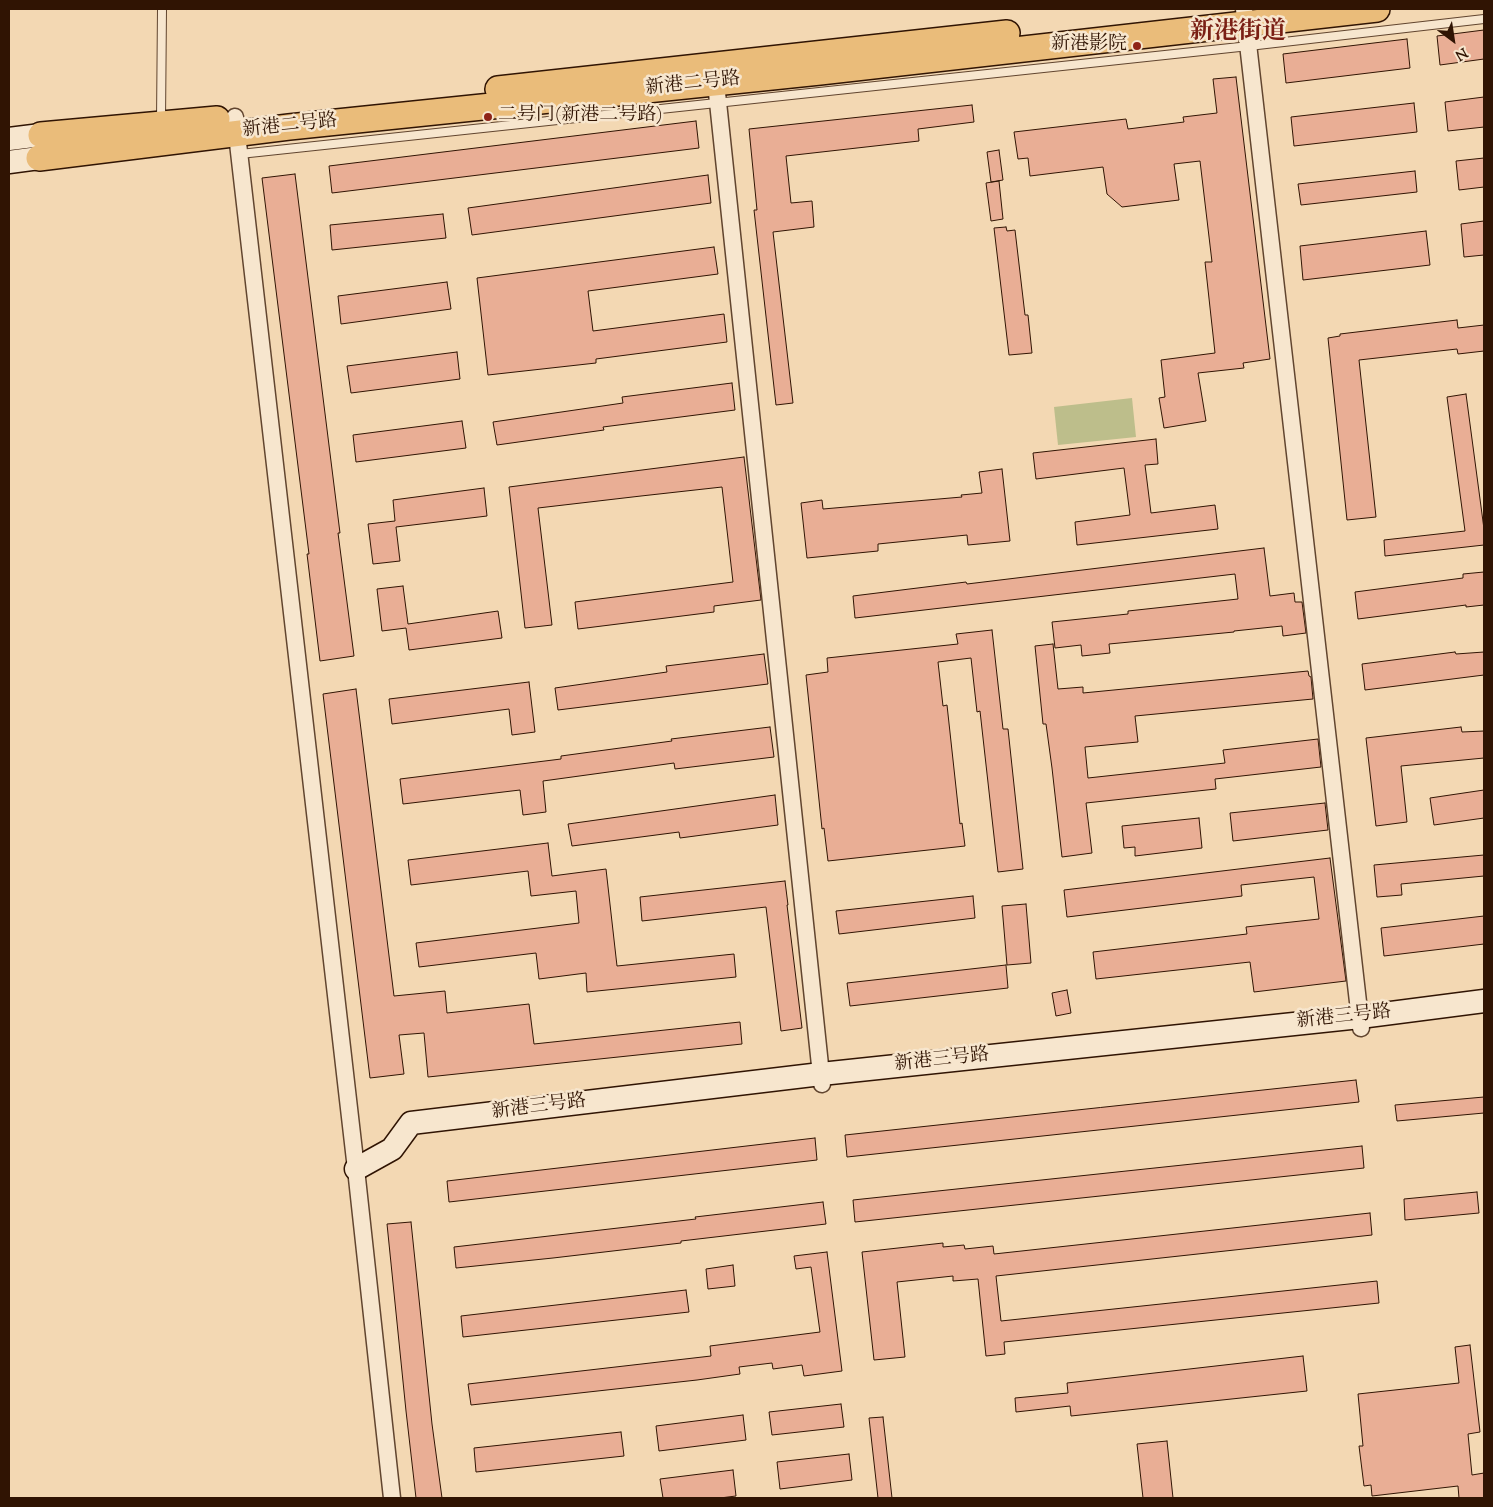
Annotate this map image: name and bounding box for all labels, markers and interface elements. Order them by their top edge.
north arrow [1428,15,1478,65]
district label: 新港街道 [1190,20,1286,48]
place label: 新港影院 [1051,35,1127,57]
marker: 新港影院 [1131,40,1143,52]
text: N [1451,41,1471,64]
street label: 新港二号路 [645,69,741,101]
place label: 二号门(新港二号路) [498,106,662,128]
street label: 新港二号路 [242,111,338,143]
marker: 二号门(新港二号路) [482,111,494,123]
street label: 新港三号路 [1296,1002,1392,1034]
street label: 新港三号路 [894,1045,990,1077]
street label: 新港三号路 [490,1091,588,1125]

